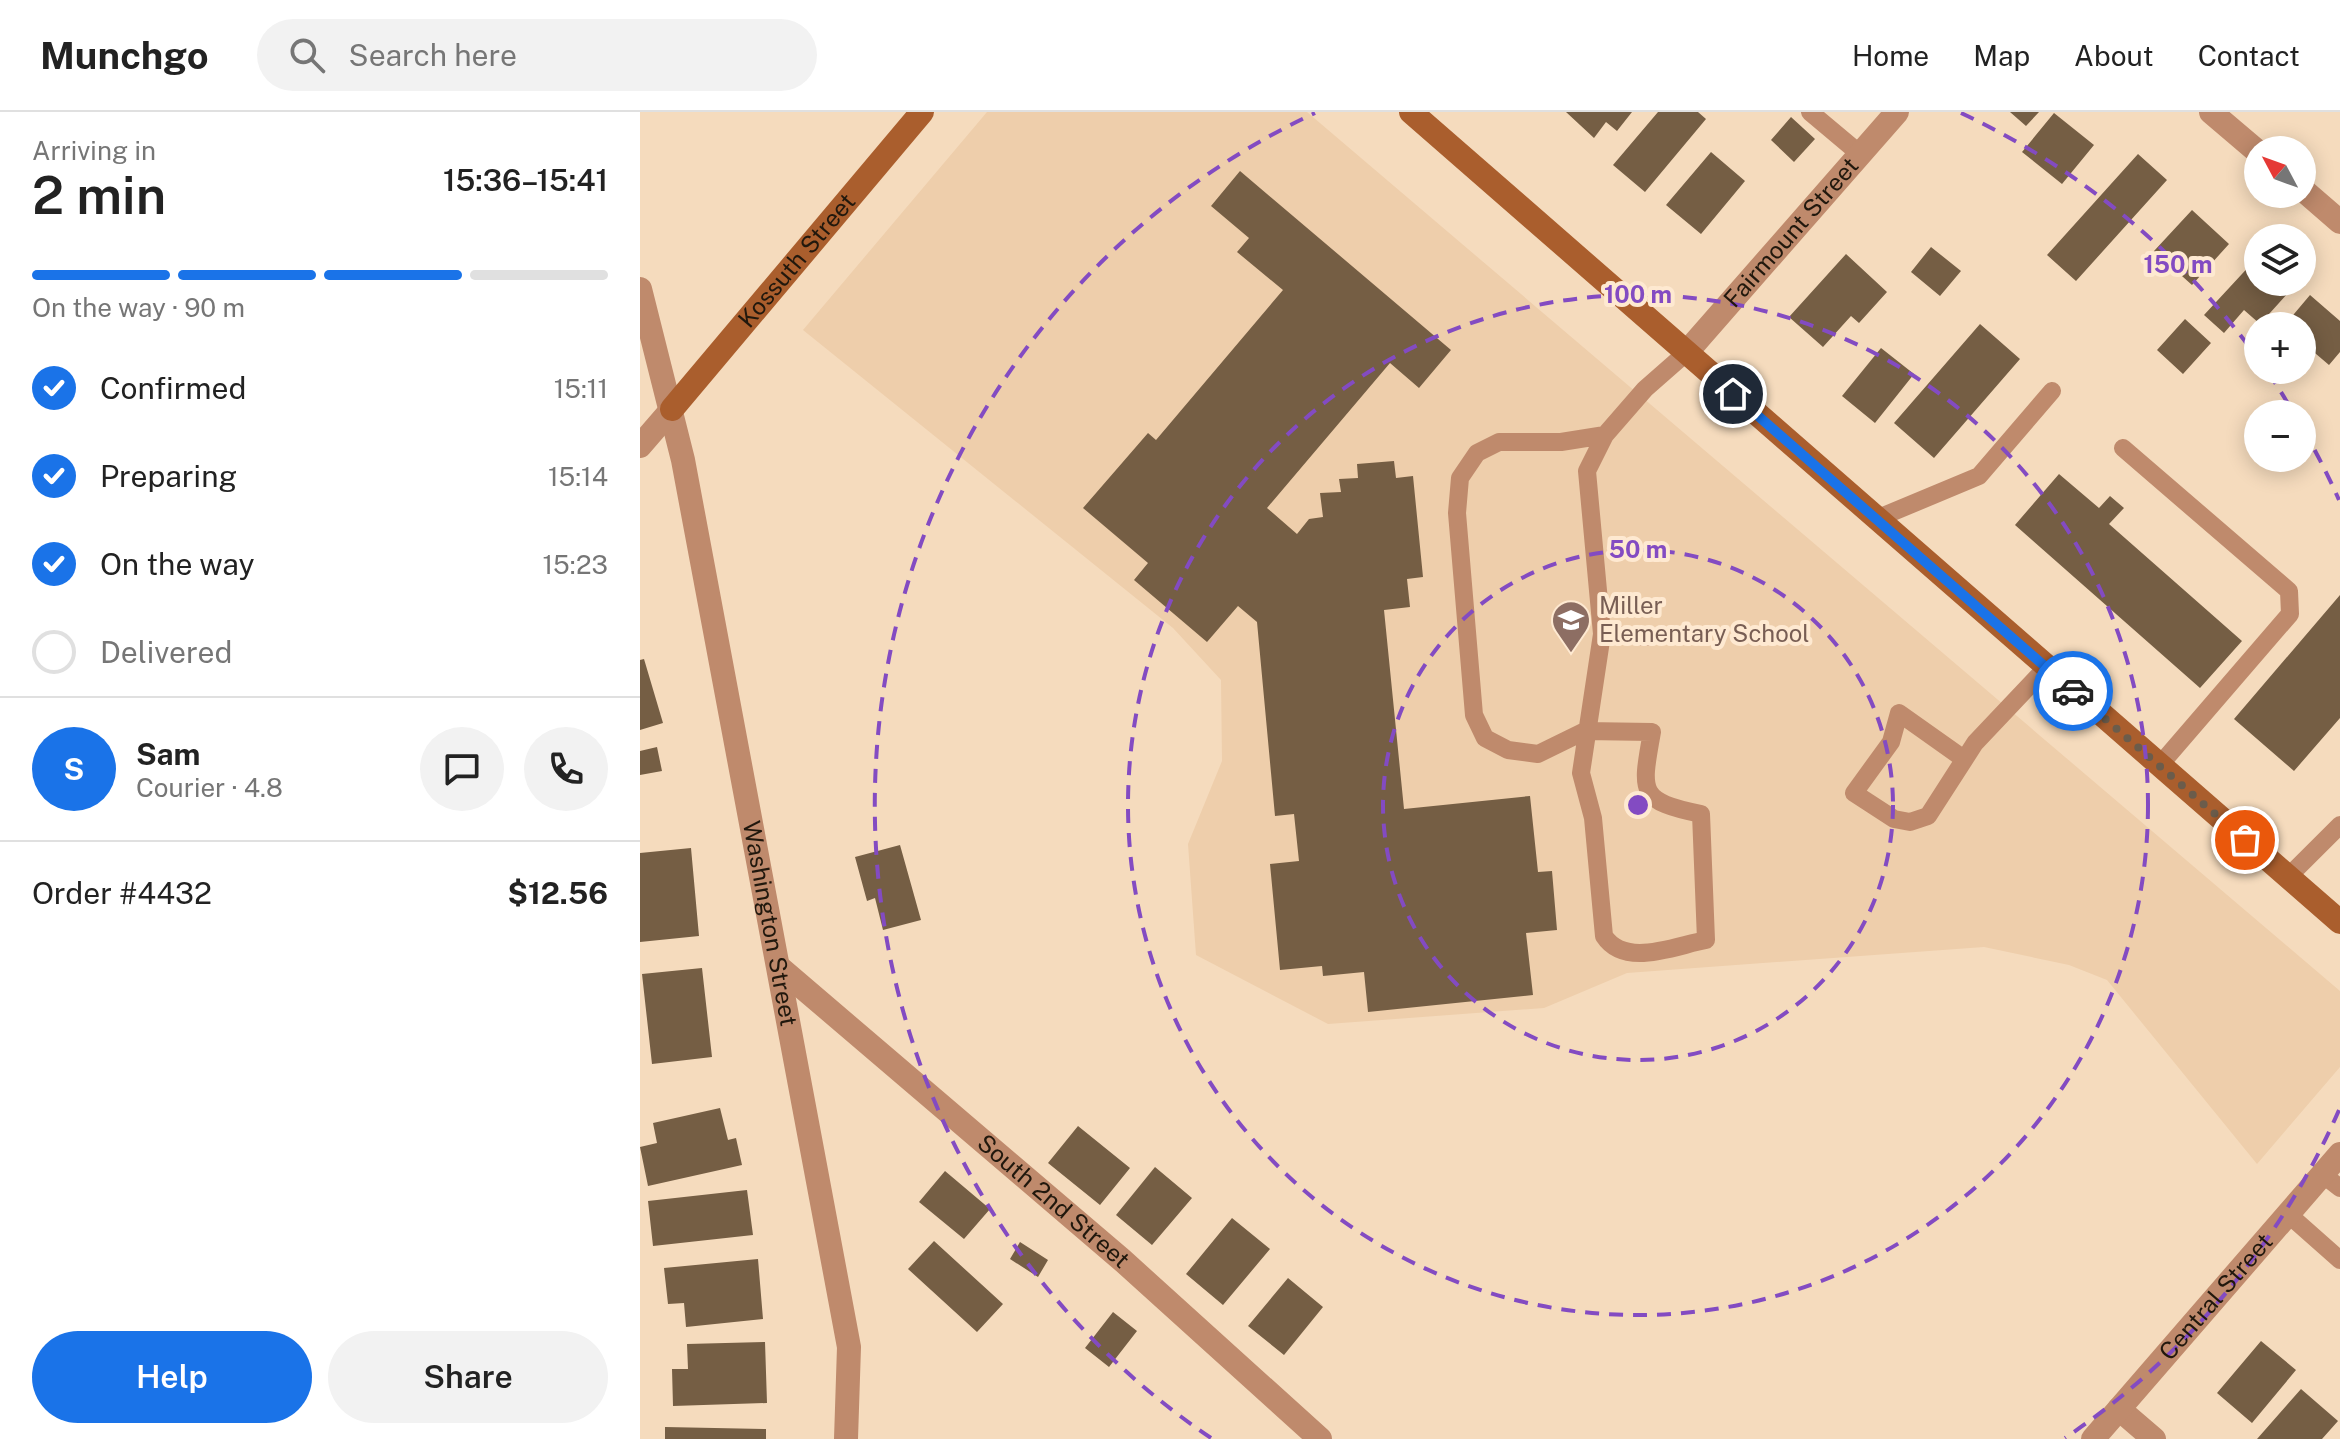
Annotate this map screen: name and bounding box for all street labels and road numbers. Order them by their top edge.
street label: Fairmount Street [1718,151,1864,313]
street label: Kossuth Street [732,187,861,333]
street label: Washington Street [738,818,804,1028]
street label: South 2nd Street [972,1128,1136,1273]
street label: Central Street [2153,1227,2278,1365]

